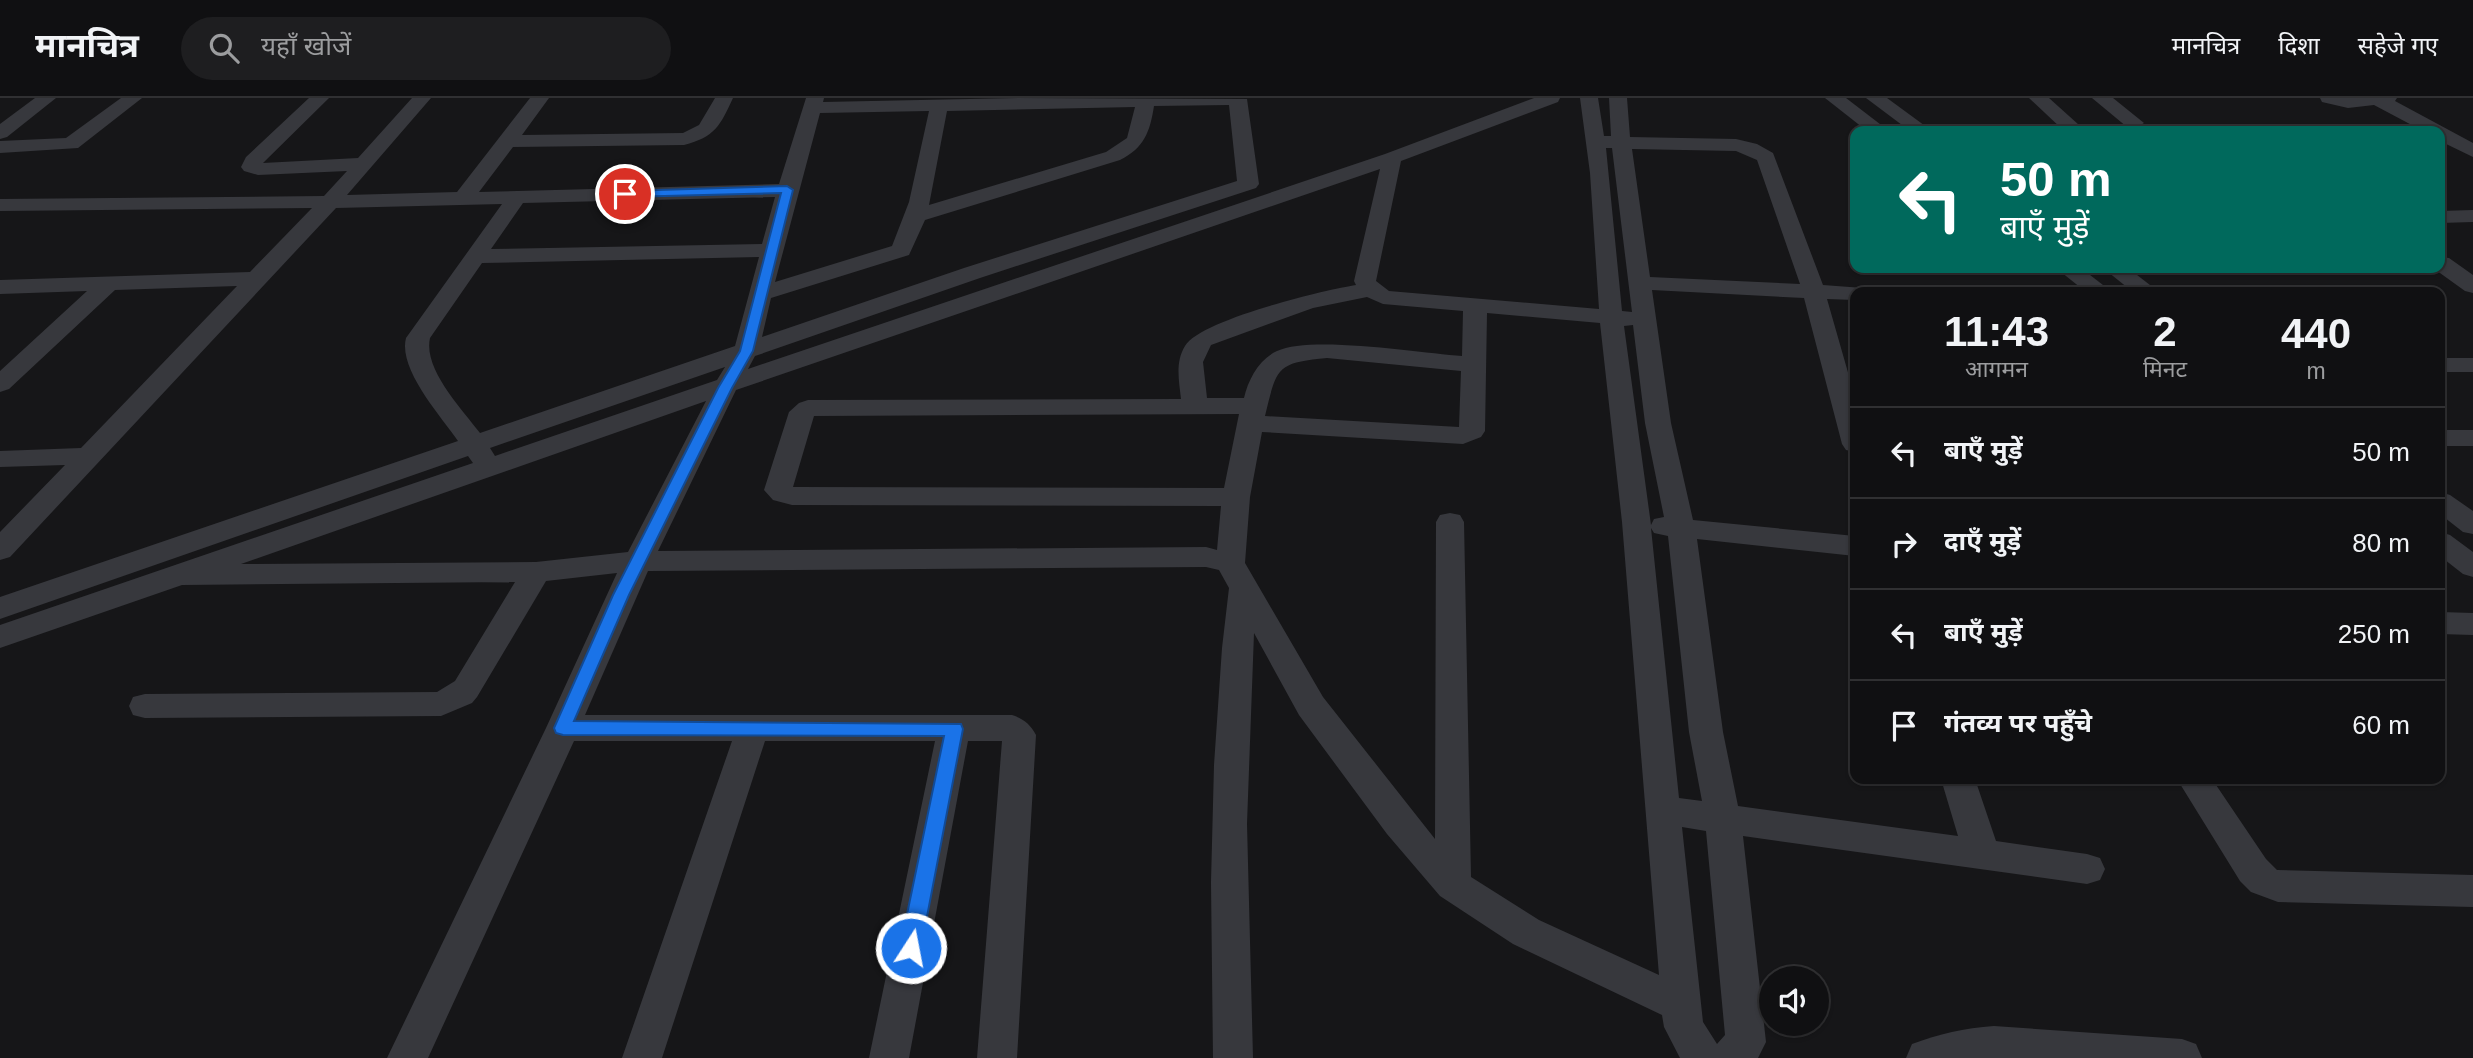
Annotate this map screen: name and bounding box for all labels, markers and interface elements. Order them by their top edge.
search box [181,17,671,80]
text: मानचित्र [35,27,139,64]
icon: search [205,29,243,67]
text: यहाँ खोजें [261,31,351,61]
text: मानचित्र [2172,32,2240,59]
text: दिशा [2278,32,2320,59]
text: सहेजे गए [2358,32,2438,59]
text: 50 m [2000,152,2112,206]
icon: left [1885,154,1976,245]
pin [595,164,655,224]
icon: arrive [606,175,644,213]
text: बाएँ मुड़ें [2000,209,2089,245]
text: 11:43 [1944,308,2049,355]
text: 2 [2153,308,2177,355]
text: 440 [2281,310,2351,357]
text: आगमन [1965,356,2028,382]
text: मिनट [2143,356,2187,382]
text: m [2306,358,2326,384]
icon: left [1885,434,1923,472]
text: बाएँ मुड़ें [1944,435,2023,465]
text: 50 m [2352,437,2410,467]
icon: right [1885,525,1923,563]
text: दाएँ मुड़ें [1944,526,2021,556]
text: 80 m [2352,528,2410,558]
icon: left [1885,616,1923,654]
text: बाएँ मुड़ें [1944,617,2023,647]
text: 250 m [2338,619,2410,649]
icon: arrive [1885,707,1923,745]
text: गंतव्य पर पहुँचे [1944,708,2092,738]
text: 60 m [2352,710,2410,740]
position arrow [874,911,948,985]
map controls [1759,966,1829,1036]
button: sound [1759,966,1829,1036]

